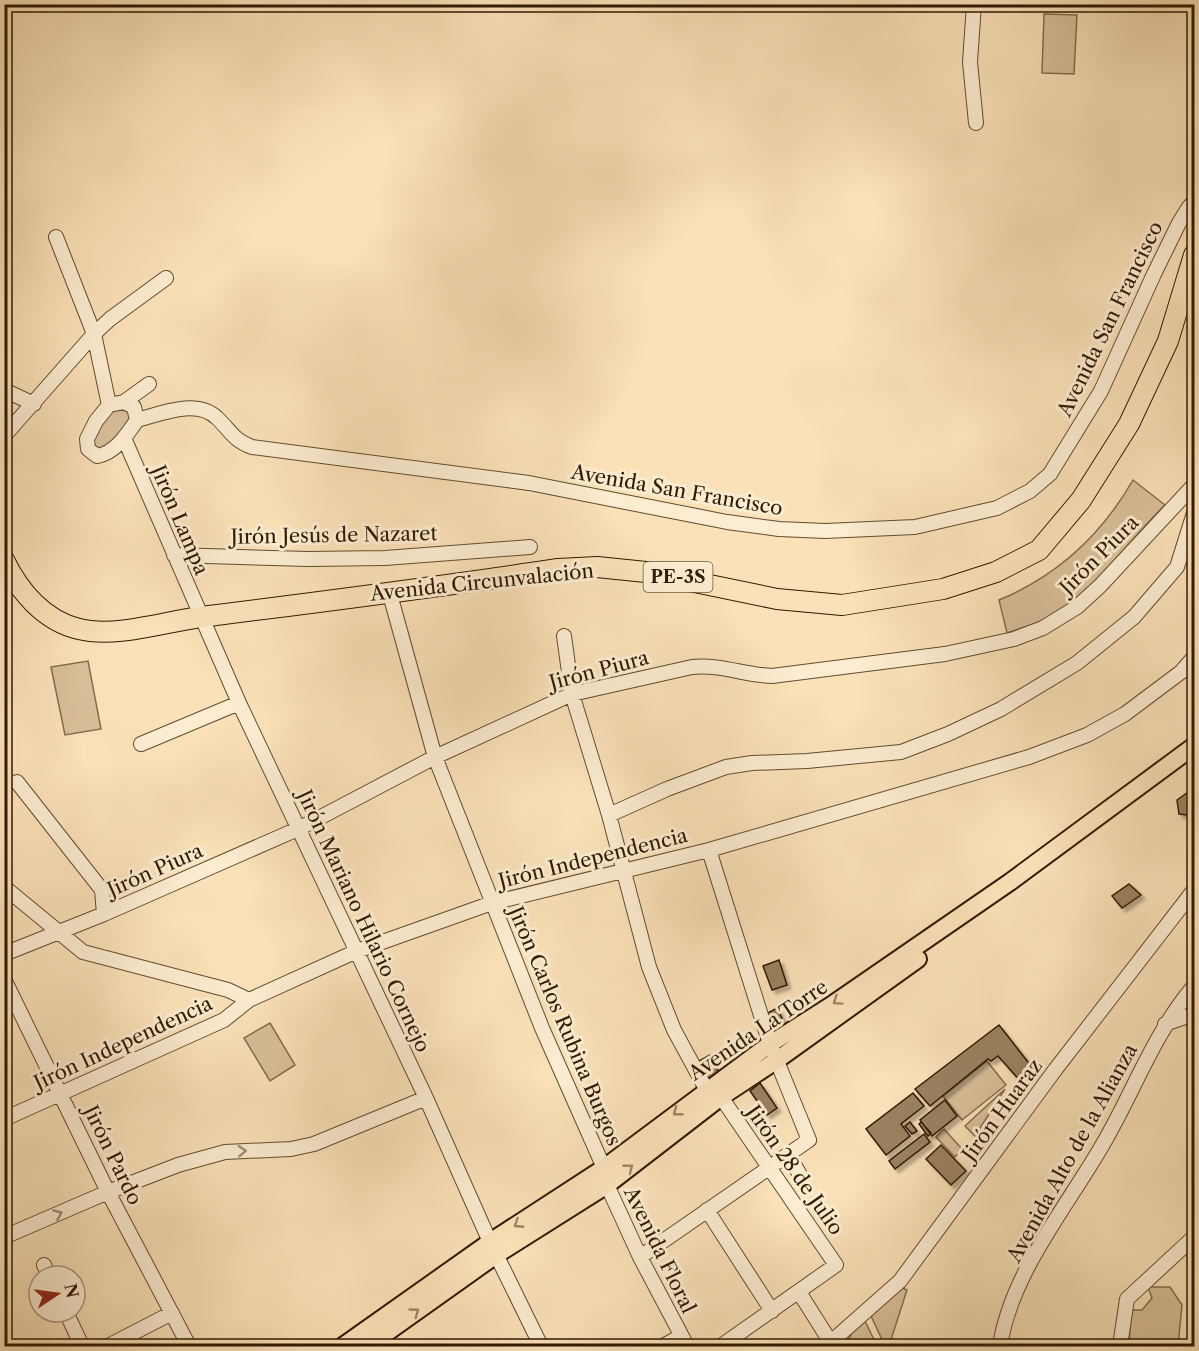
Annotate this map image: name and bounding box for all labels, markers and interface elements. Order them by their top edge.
street label: Avenida San Francisco [1052,217,1168,421]
street label: Jirón Lampa [145,459,214,579]
street label: Avenida San Francisco [568,459,785,520]
street label: Jirón Piura [1052,510,1144,602]
street label: Jirón Jesús de Nazaret [227,521,438,549]
street label: Avenida Circunvalación [368,558,595,606]
road number: PE-3S [644,562,712,592]
street label: Jirón Piura [544,645,652,696]
street label: Jirón Mariano Hilario Cornejo [291,783,435,1056]
street label: Jirón Independencia [493,823,690,894]
street label: Jirón Piura [101,838,207,903]
street label: Jirón Carlos Rubina Burgos [502,900,626,1149]
street label: Avenida La Torre [683,975,832,1086]
street label: Jirón Independencia [27,991,216,1096]
one-way arrow [833,994,844,1005]
street label: Avenida Alto de la Alianza [1001,1039,1142,1267]
street label: Jirón Huaraz [955,1054,1047,1168]
street label: Jirón 28 de Julio [740,1098,849,1239]
street label: Jirón Pardo [77,1099,147,1209]
one-way arrow [673,1104,684,1115]
one-way arrow [237,1145,246,1158]
one-way arrow [622,1164,633,1175]
street label: Avenida Floral [619,1182,701,1317]
one-way arrow [52,1209,63,1221]
one-way arrow [514,1217,525,1228]
north arrow [27,1264,87,1324]
text: N [60,1282,83,1300]
one-way arrow [409,1309,420,1320]

